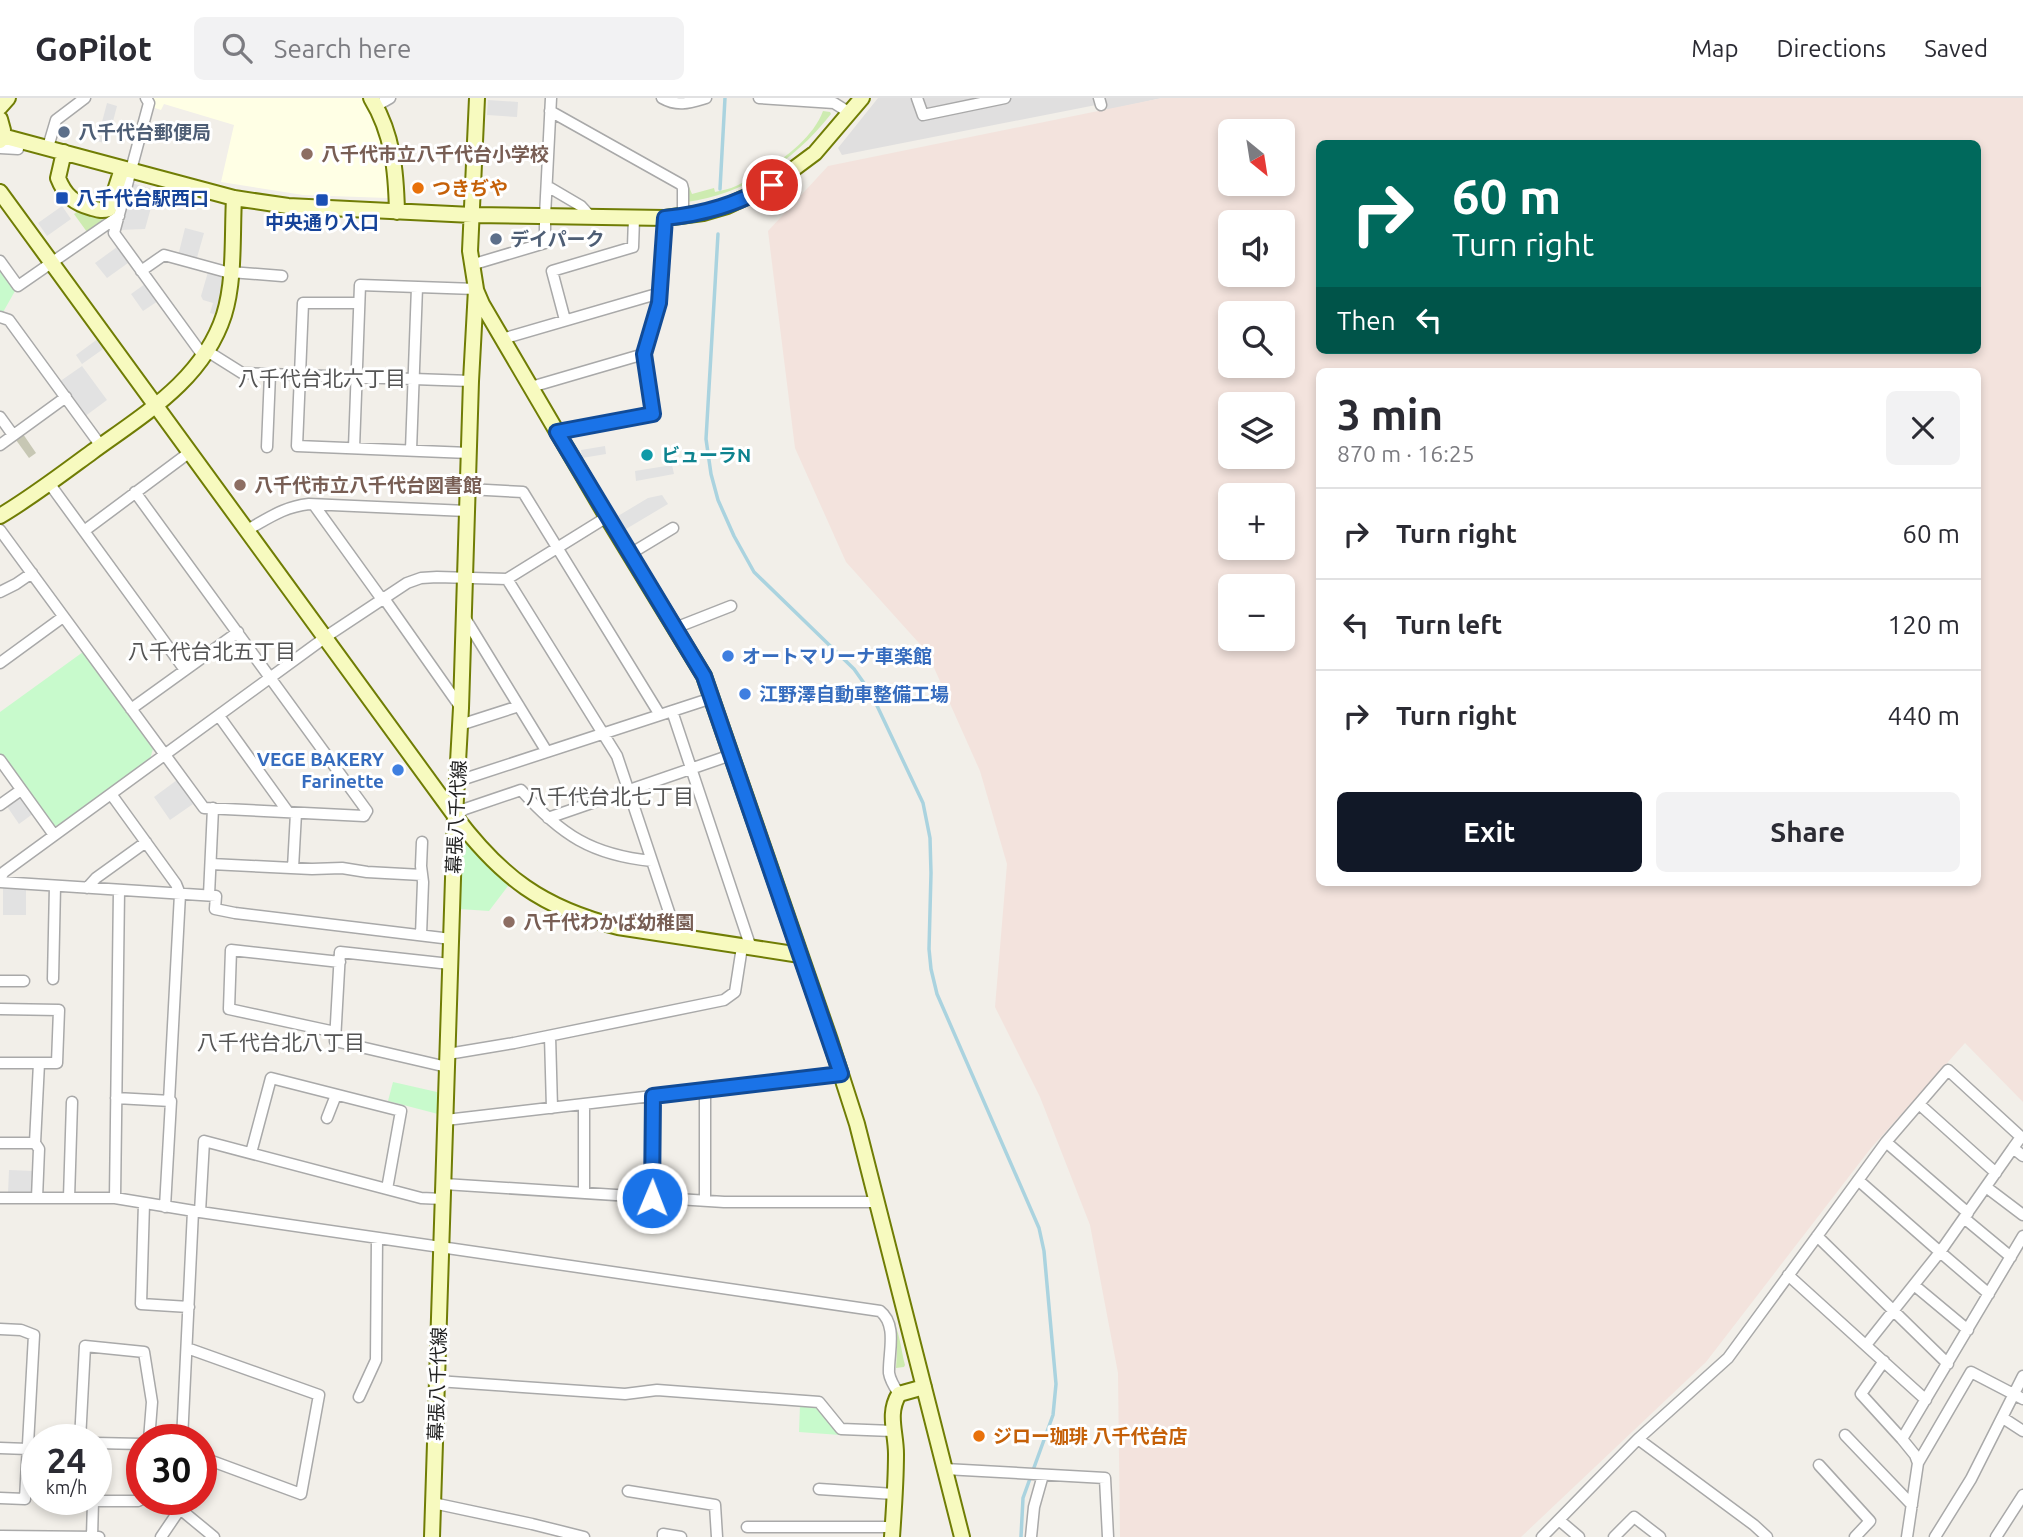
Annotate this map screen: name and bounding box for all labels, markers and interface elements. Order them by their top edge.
search box [194,17,684,80]
icon: search [218,29,256,67]
text: GoPilot [35,30,152,67]
text: Search here [274,34,411,63]
text: Map [1691,35,1738,62]
text: Directions [1776,35,1886,62]
text: Saved [1924,35,1988,62]
north arrow [1218,119,1295,196]
map controls [1218,119,1295,651]
place label: 八千代台郵便局 [78,121,211,143]
marker: 八千代台郵便局 [56,124,72,140]
place label: 八千代市立八千代台小学校 [321,143,549,165]
marker: 八千代市立八千代台小学校 [299,146,315,162]
pin [742,155,802,215]
icon: arrive [753,166,791,204]
icon: right [1337,168,1428,259]
text: 60 m [1452,168,1561,223]
place label: つきぢや [432,177,508,199]
marker: つきぢや [410,180,426,196]
place label: 八千代台駅西口 [76,187,209,209]
marker: 八千代台駅西口 [54,190,70,206]
marker: 中央通り入口 [314,192,330,208]
button: sound [1218,210,1295,287]
place label: 中央通り入口 [265,211,379,233]
text: Turn right [1452,226,1594,262]
place label: デイパーク [510,228,605,250]
marker: デイパーク [488,231,504,247]
button: search [1218,301,1295,378]
icon: left [1410,301,1448,339]
text: Then [1337,306,1396,335]
district label: 八千代台北六丁目 [238,366,406,390]
text: 3 min [1337,391,1443,438]
button: close [1886,391,1960,465]
button: layers [1218,392,1295,469]
text: 870 m · 16:25 [1337,441,1475,466]
place label: ビューラN [661,444,751,466]
marker: ビューラN [639,447,655,463]
place label: 八千代市立八千代台図書館 [254,474,482,496]
marker: 八千代市立八千代台図書館 [232,477,248,493]
button: + [1218,483,1295,560]
icon: right [1337,515,1375,553]
text: Turn right [1396,519,1517,548]
text: 60 m [1902,519,1960,548]
button: − [1218,574,1295,651]
icon: left [1337,606,1375,644]
text: Turn left [1396,610,1502,639]
text: 120 m [1888,610,1960,639]
district label: 八千代台北五丁目 [128,639,296,663]
place label: オートマリーナ車楽館 [742,645,932,667]
marker: オートマリーナ車楽館 [720,648,736,664]
place label: 江野澤自動車整備工場 [759,683,949,705]
marker: 江野澤自動車整備工場 [737,686,753,702]
icon: right [1337,697,1375,735]
text: Turn right [1396,701,1517,730]
text: 440 m [1888,701,1960,730]
place label: VEGE BAKERY Farinette [257,748,385,792]
street label: 幕張八千代線 [442,759,470,875]
marker: VEGE BAKERY Farinette [390,762,406,778]
district label: 八千代台北七丁目 [526,784,694,808]
button: Exit [1337,792,1642,872]
button: Share [1656,792,1960,872]
place label: 八千代わかば幼稚園 [523,911,694,933]
marker: 八千代わかば幼稚園 [501,914,517,930]
district label: 八千代台北八丁目 [197,1030,365,1054]
position arrow [615,1161,689,1235]
street label: 幕張八千代線 [424,1327,450,1441]
speed limit sign: 30 [126,1424,217,1515]
place label: ジロー珈琲 八千代台店 [993,1425,1188,1447]
marker: ジロー珈琲 八千代台店 [971,1428,987,1444]
text: 24 [47,1440,86,1480]
text: km/h [46,1477,87,1497]

